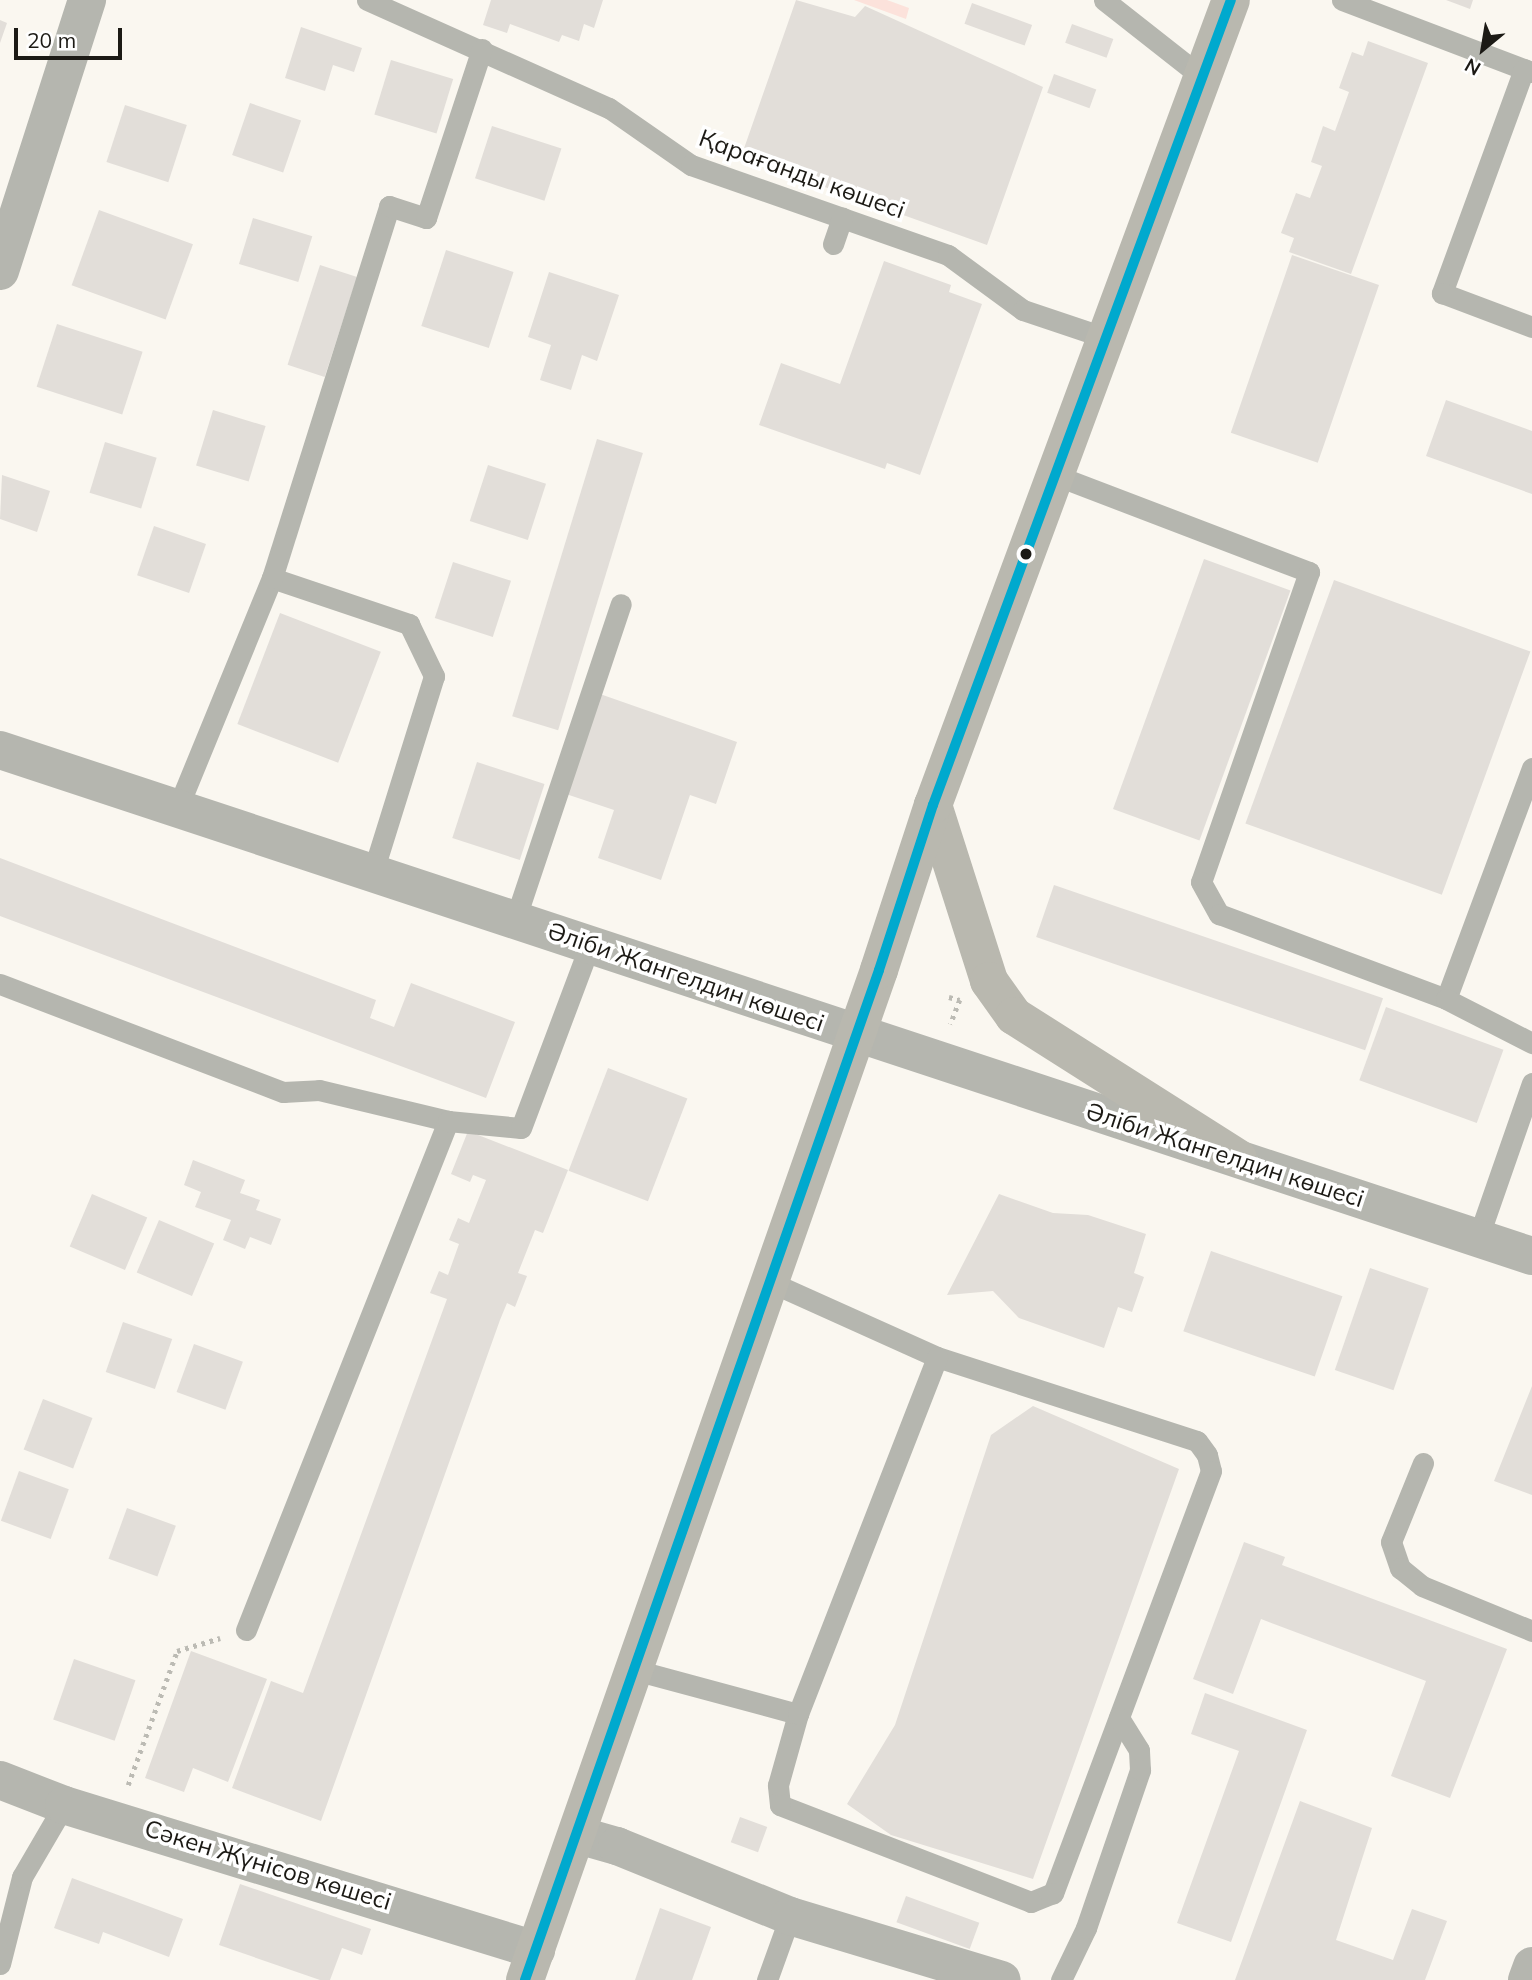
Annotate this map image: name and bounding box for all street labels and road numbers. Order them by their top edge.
street label: Қарағанды көшесі [695,123,909,225]
street label: Әліби Жангелдин көшесі [544,916,828,1038]
street label: Әліби Жангелдин көшесі [1082,1096,1368,1214]
street label: Сәкен Жүнісов көшесі [141,1814,395,1916]

